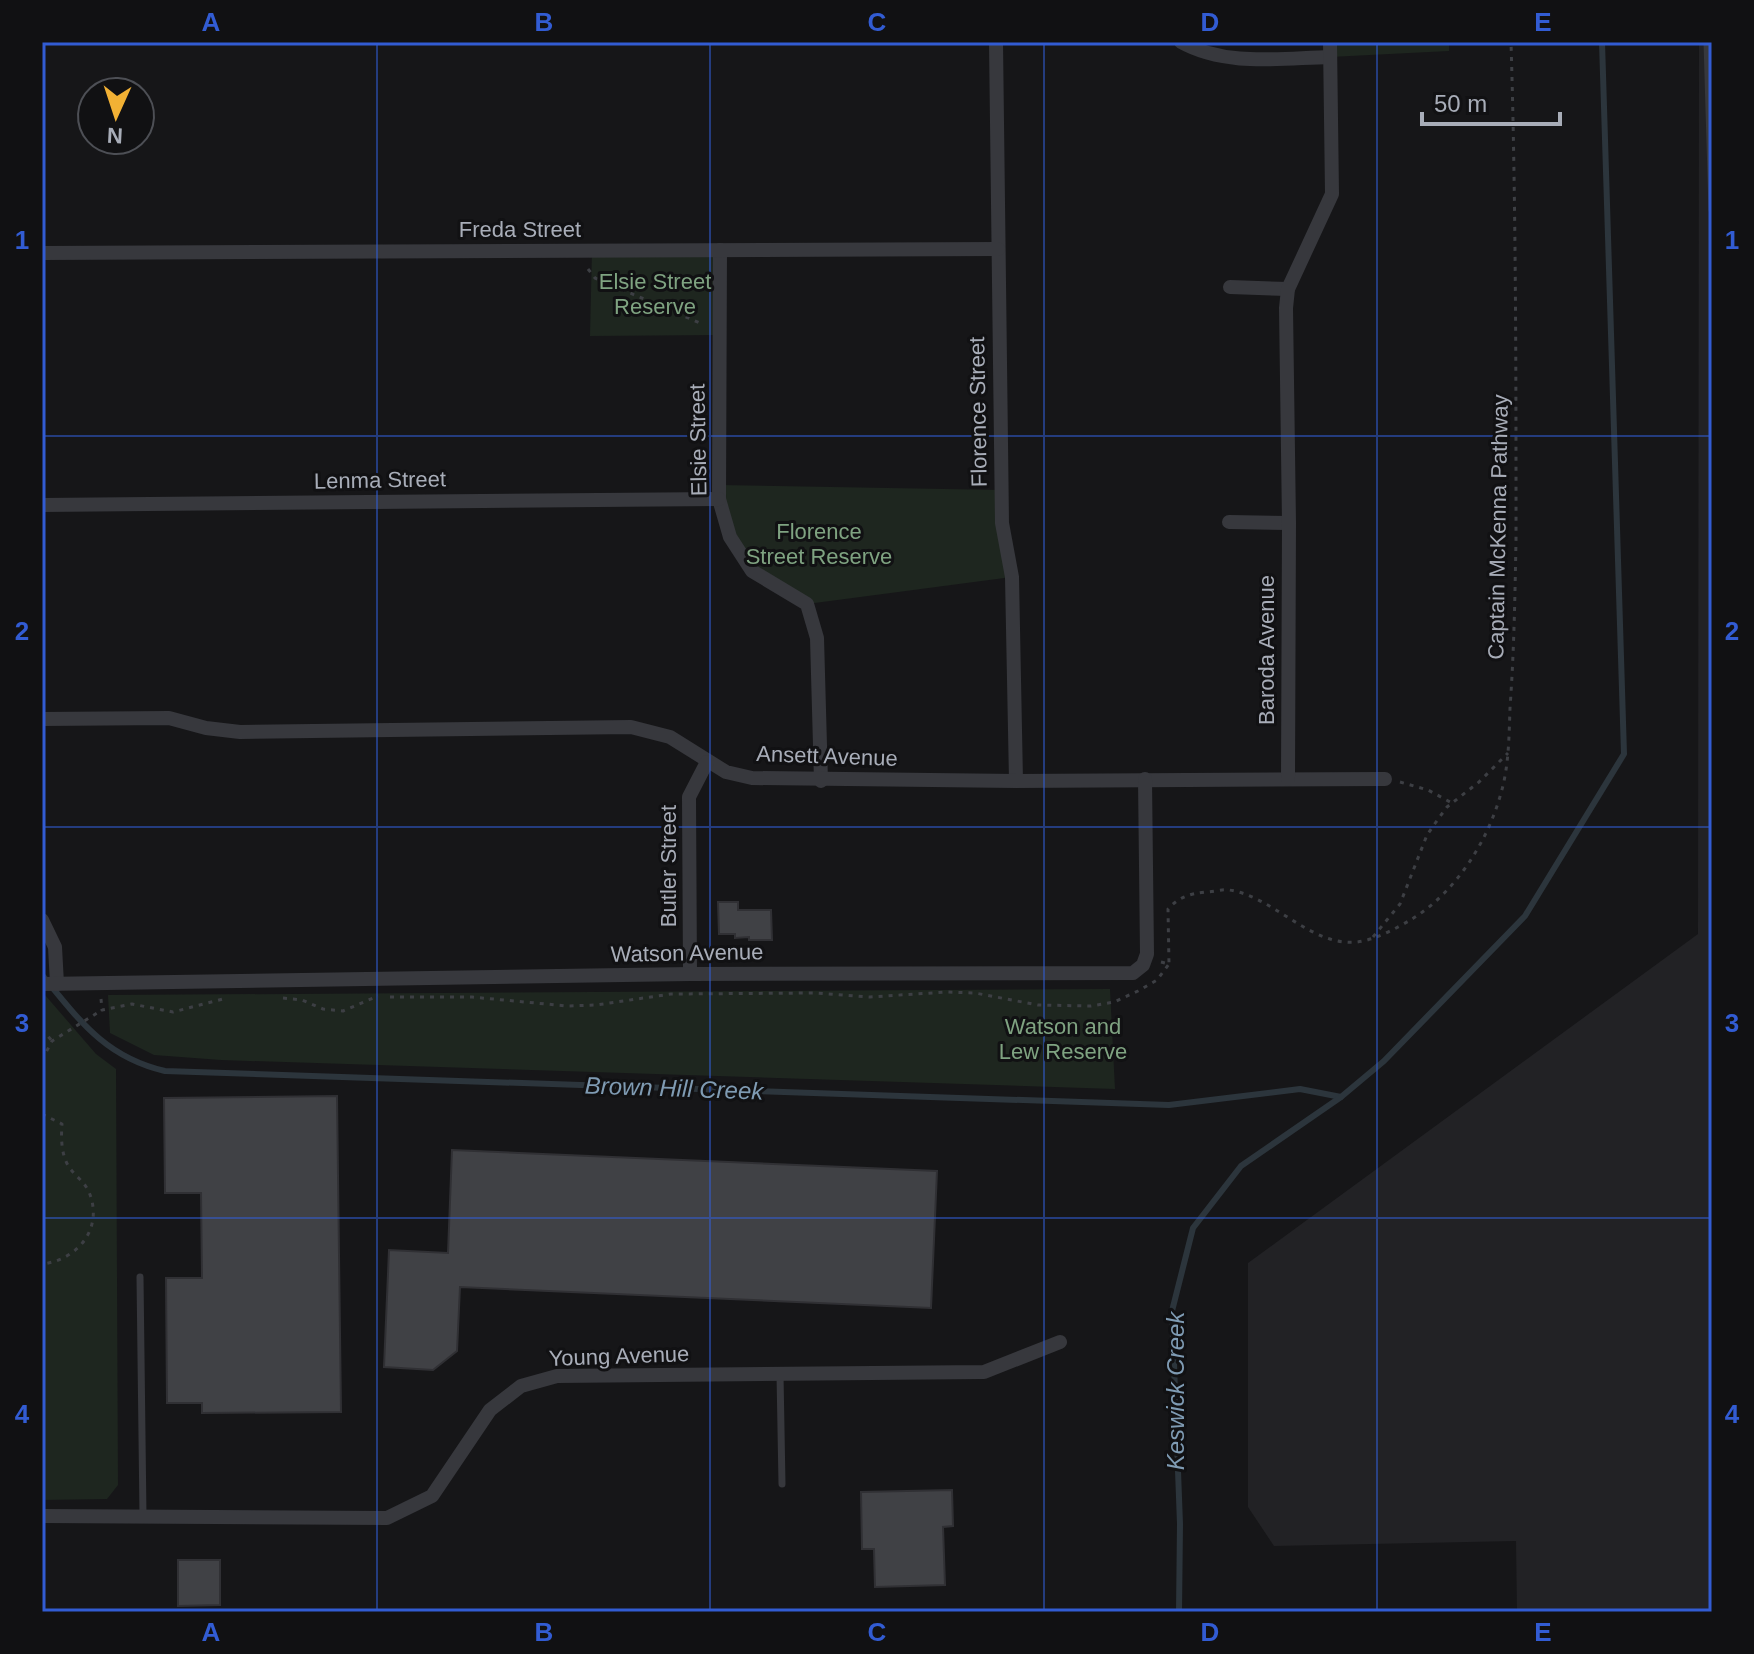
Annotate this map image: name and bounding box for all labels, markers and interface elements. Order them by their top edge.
text: A [202,7,221,37]
text: B [535,7,553,37]
text: C [868,7,887,37]
text: D [1201,7,1219,37]
text: E [1534,7,1552,37]
north arrow [76,76,156,156]
scale bar [1422,76,1560,126]
text: 50 m [1434,90,1487,117]
text: N [106,123,124,148]
street label: Freda Street [459,217,581,242]
text: 1 [15,225,29,255]
text: 1 [1725,225,1739,255]
park label: Elsie Street Reserve [599,269,711,319]
street label: Florence Street [964,337,992,487]
street label: Elsie Street [685,384,711,496]
street label: Captain McKenna Pathway [1483,394,1513,660]
street label: Lenma Street [314,466,446,494]
park label: Florence Street Reserve [746,519,892,569]
street label: Baroda Avenue [1254,575,1279,725]
text: 2 [15,616,29,646]
text: 2 [1725,616,1739,646]
street label: Ansett Avenue [756,741,898,771]
street label: Butler Street [656,805,681,927]
street label: Watson Avenue [610,939,764,967]
text: 3 [15,1008,29,1038]
text: 3 [1725,1008,1739,1038]
park label: Watson and Lew Reserve [999,1014,1127,1064]
water label: Brown Hill Creek [584,1071,766,1105]
water label: Keswick Creek [1162,1310,1189,1470]
street label: Young Avenue [548,1341,690,1371]
text: 4 [15,1399,30,1429]
text: 4 [1725,1399,1740,1429]
text: A [202,1617,221,1647]
text: B [535,1617,553,1647]
text: C [868,1617,887,1647]
text: D [1201,1617,1219,1647]
text: E [1534,1617,1552,1647]

